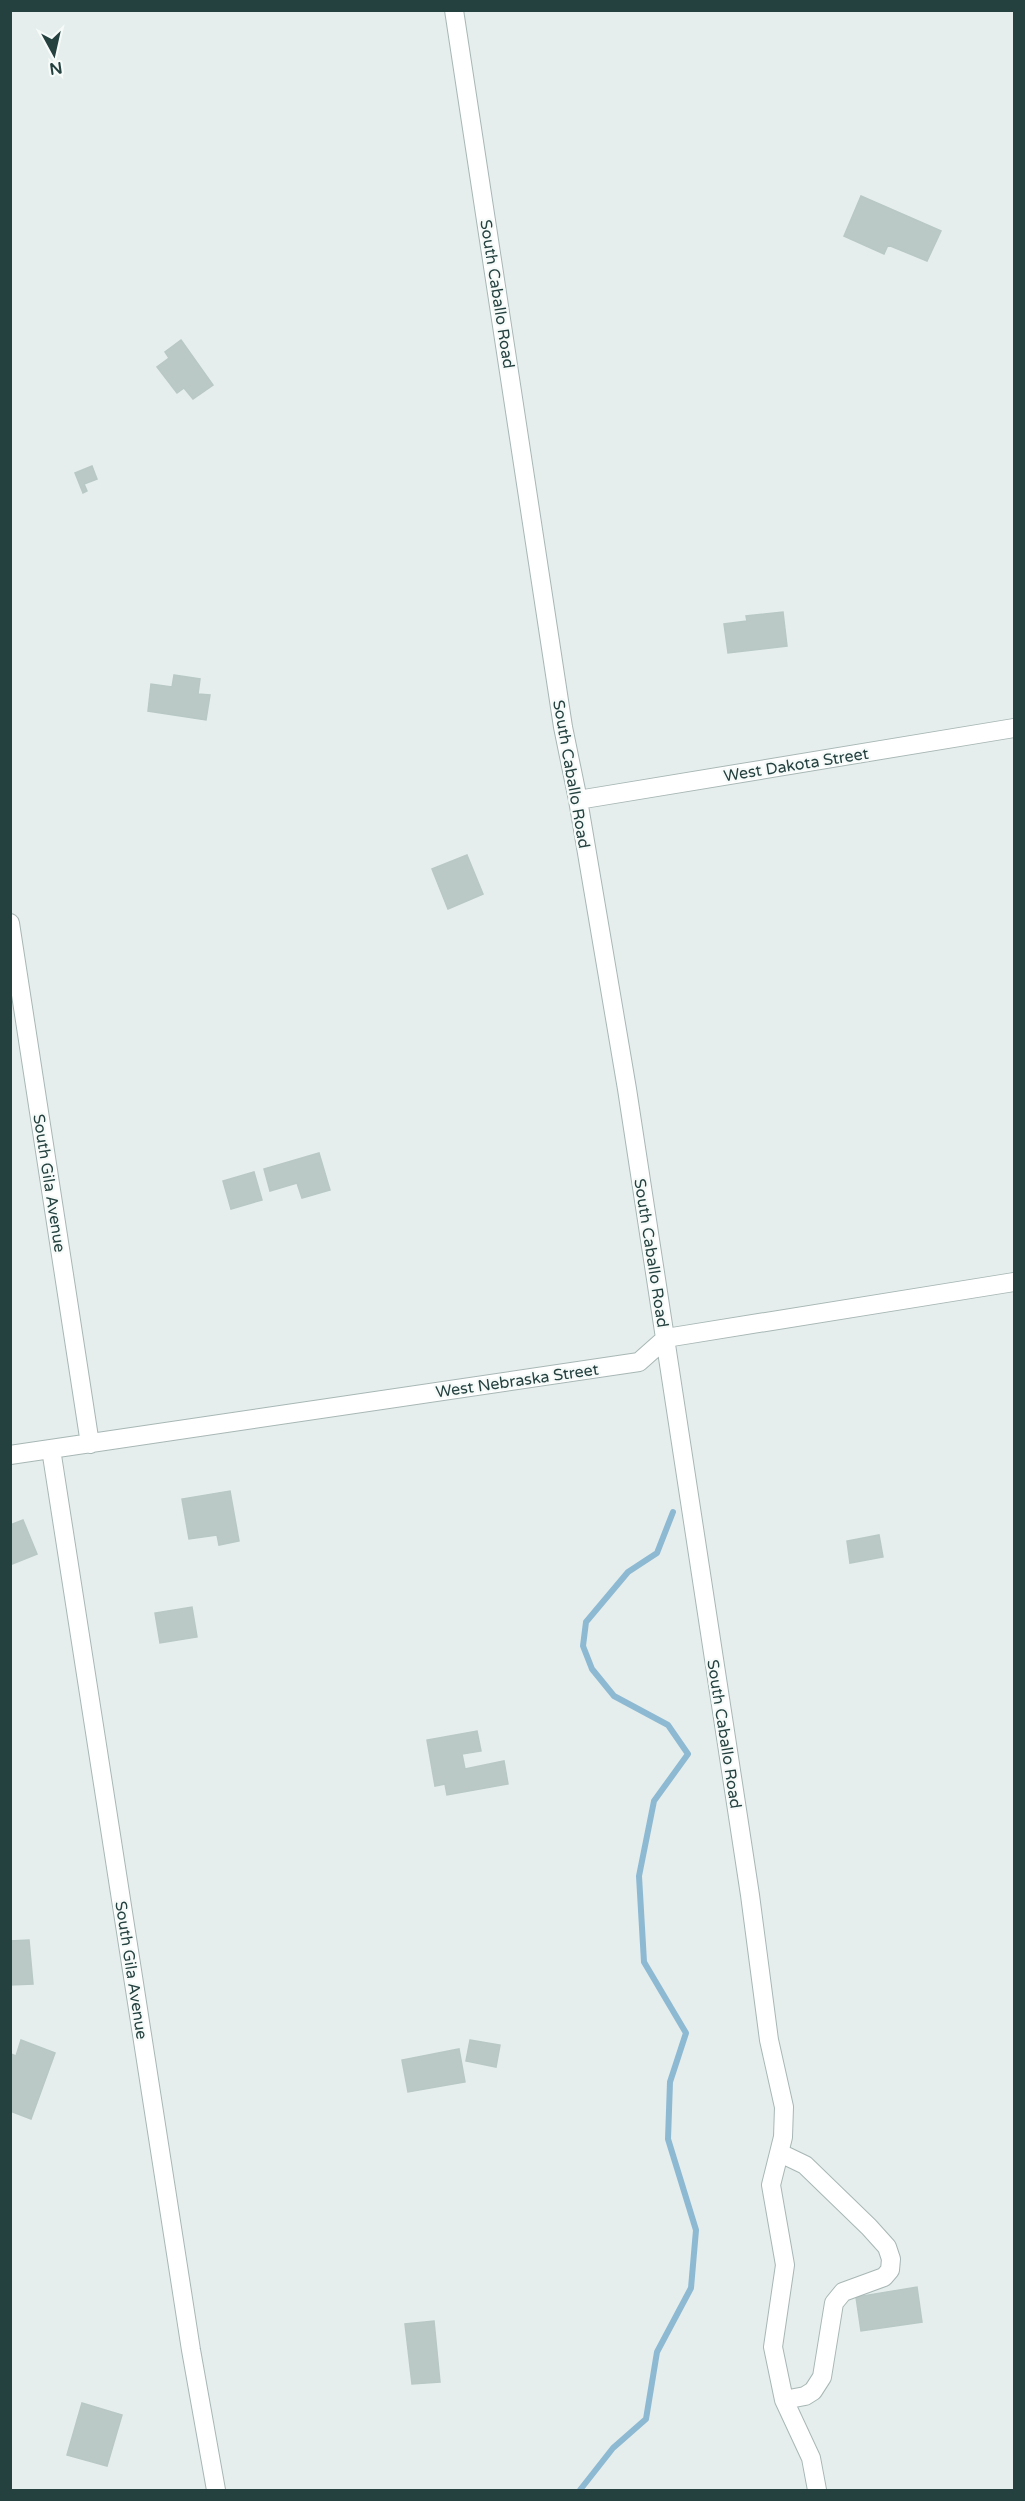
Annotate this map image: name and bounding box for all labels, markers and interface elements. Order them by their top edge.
north arrow [24,24,84,84]
text: N [48,57,64,79]
street label: South Caballo Road [475,218,519,370]
street label: South Caballo Road [548,698,594,850]
street label: West Dakota Street [722,744,870,786]
street label: South Gila Avenue [28,1113,70,1254]
street label: South Caballo Road [629,1177,673,1329]
street label: West Nebraska Street [434,1360,600,1402]
street label: South Caballo Road [702,1658,746,1810]
street label: South Gila Avenue [110,1900,152,2041]

